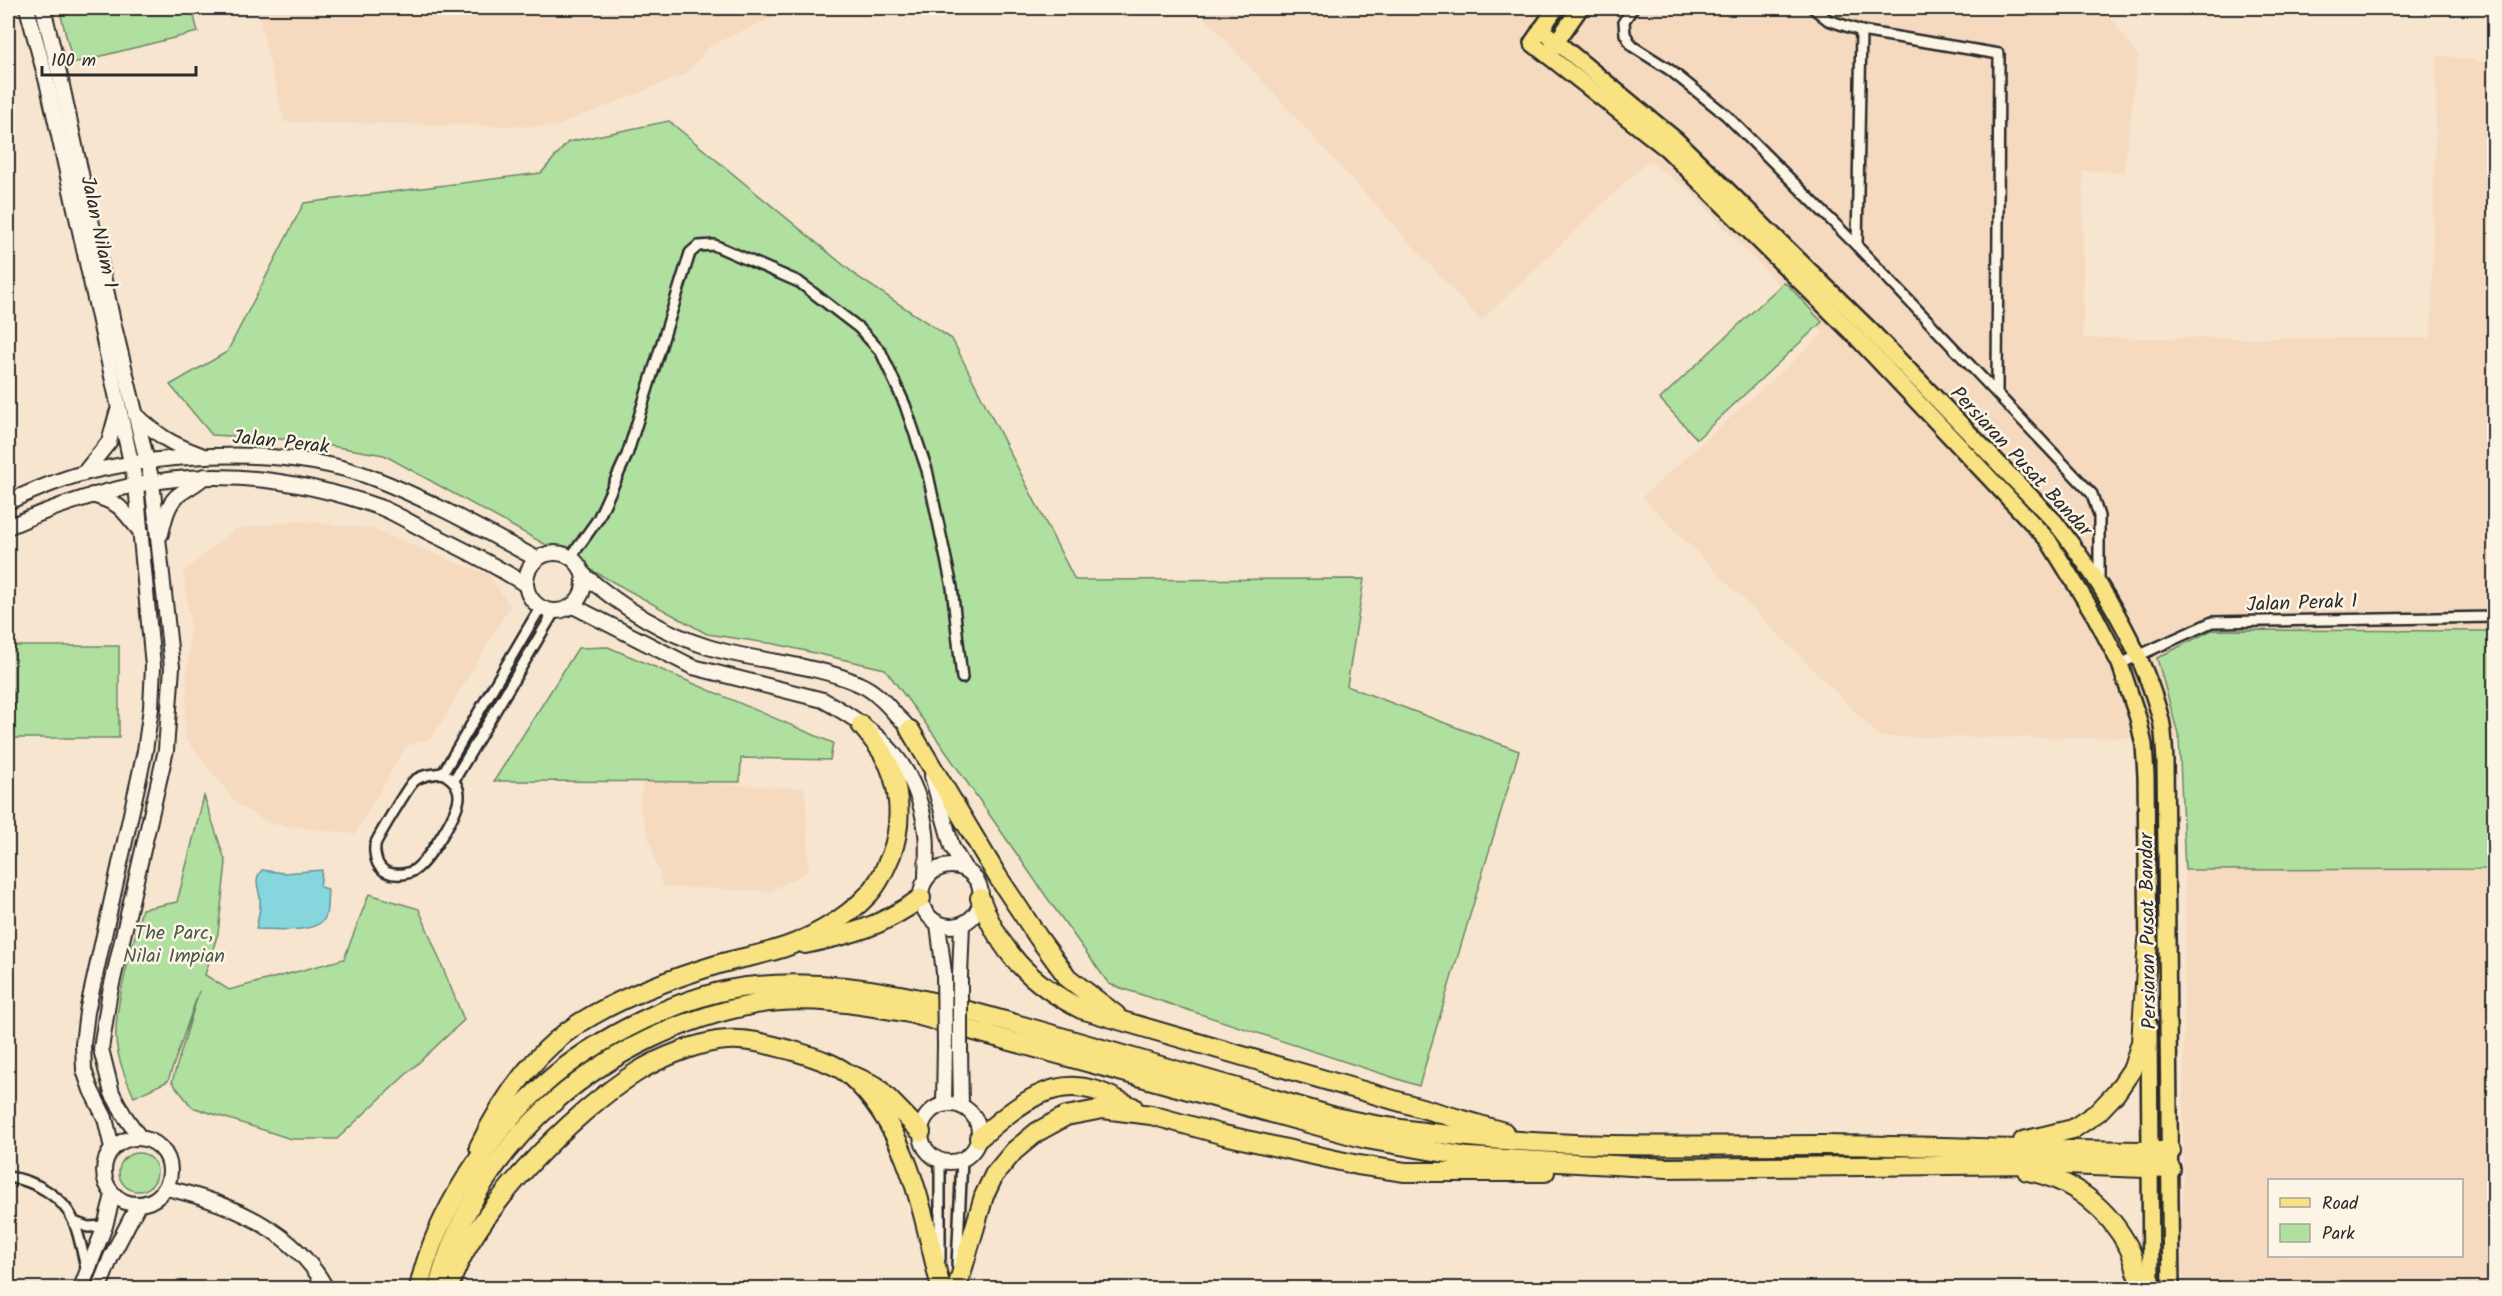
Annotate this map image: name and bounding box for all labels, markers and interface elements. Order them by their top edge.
scale bar [42,39,196,77]
text: 100 m [51,47,96,76]
street label: Jalan Nilam 1 [70,173,126,292]
street label: Persiaran Pusat Bandar [1942,380,2100,546]
street label: Jalan Perak [231,422,331,464]
street label: Jalan Perak 1 [2246,586,2358,622]
street label: Persiaran Pusat Bandar [2131,831,2167,1030]
park label: The Parc, Nilai Impian [123,918,225,973]
legend [2268,1179,2463,1257]
text: Road [2322,1190,2359,1219]
text: Park [2322,1220,2355,1249]

